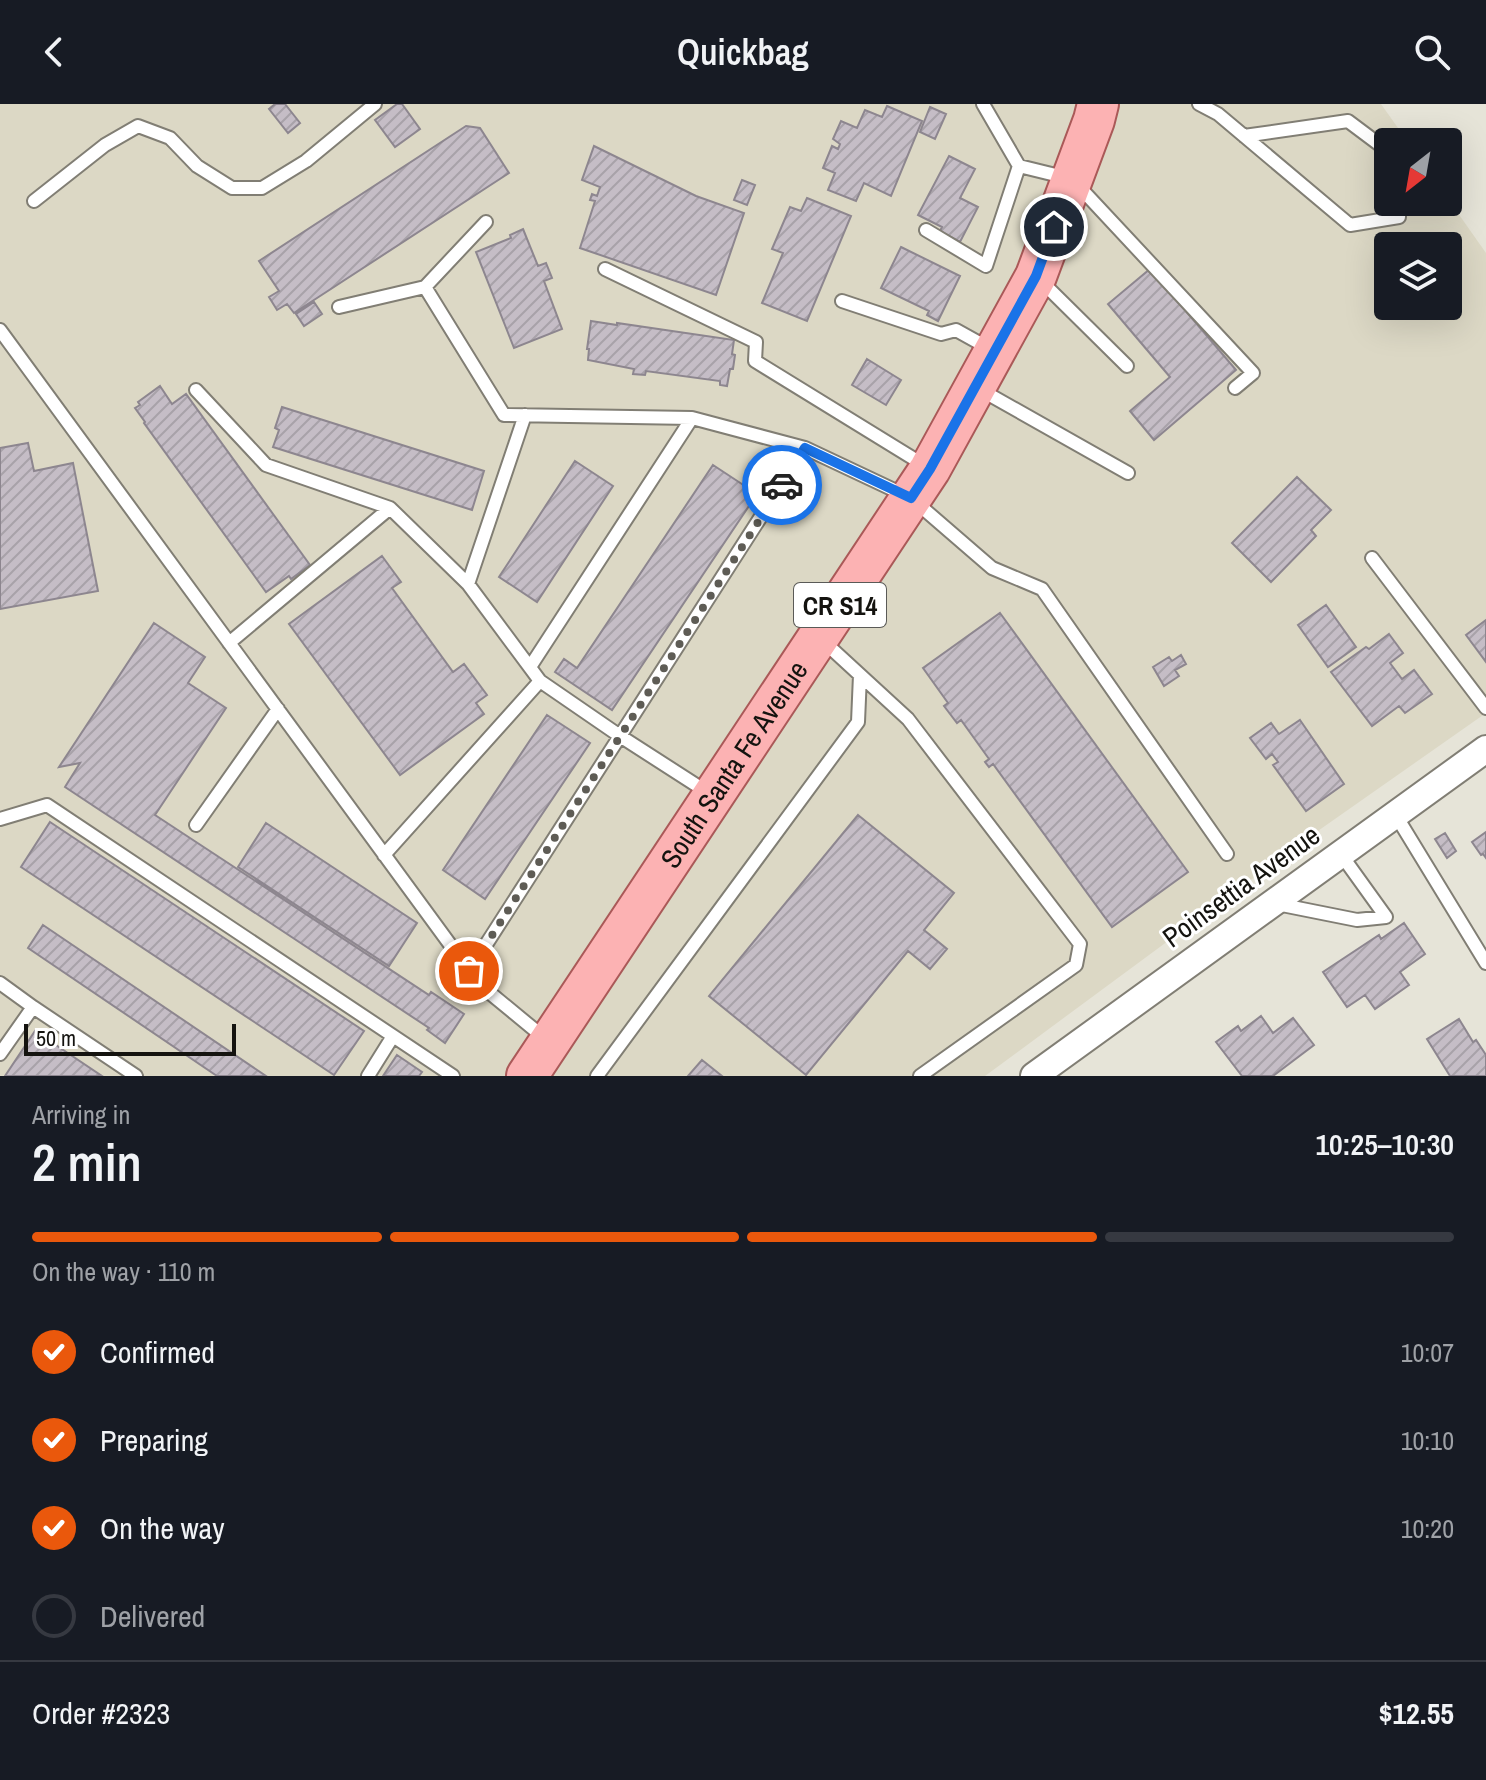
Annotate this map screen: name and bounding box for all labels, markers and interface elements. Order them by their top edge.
text: Quickbag [677,28,809,76]
icon: back [32,30,76,74]
icon: search [1410,30,1454,74]
north arrow [1374,128,1462,216]
map controls [1374,128,1462,320]
pin [1020,193,1088,261]
icon: home [1032,205,1076,249]
button: layers [1374,232,1462,320]
courier [742,445,822,525]
icon: car [760,463,804,507]
road number: CR S14 [794,583,886,627]
street label: South Santa Fe Avenue [651,653,816,875]
street label: Poinsettia Avenue [1155,816,1327,956]
pin [435,937,503,1005]
icon: bag [447,949,491,993]
scale bar [24,1020,236,1056]
text: 50 m [36,1023,76,1053]
text: Arriving in [32,1097,130,1132]
text: 10:25–10:30 [1315,1124,1454,1164]
text: 2 min [32,1127,142,1197]
text: On the way · 110 m [32,1254,215,1289]
icon: check [32,1330,76,1374]
text: Confirmed [100,1332,215,1372]
text: 10:07 [1401,1335,1454,1370]
icon: check [32,1418,76,1462]
text: Preparing [100,1420,208,1460]
text: 10:10 [1401,1423,1454,1458]
icon: check [32,1506,76,1550]
text: On the way [100,1508,224,1548]
text: 10:20 [1401,1511,1454,1546]
text: Delivered [100,1596,205,1636]
text: Order #2323 [32,1693,170,1733]
text: $12.55 [1379,1693,1454,1733]

